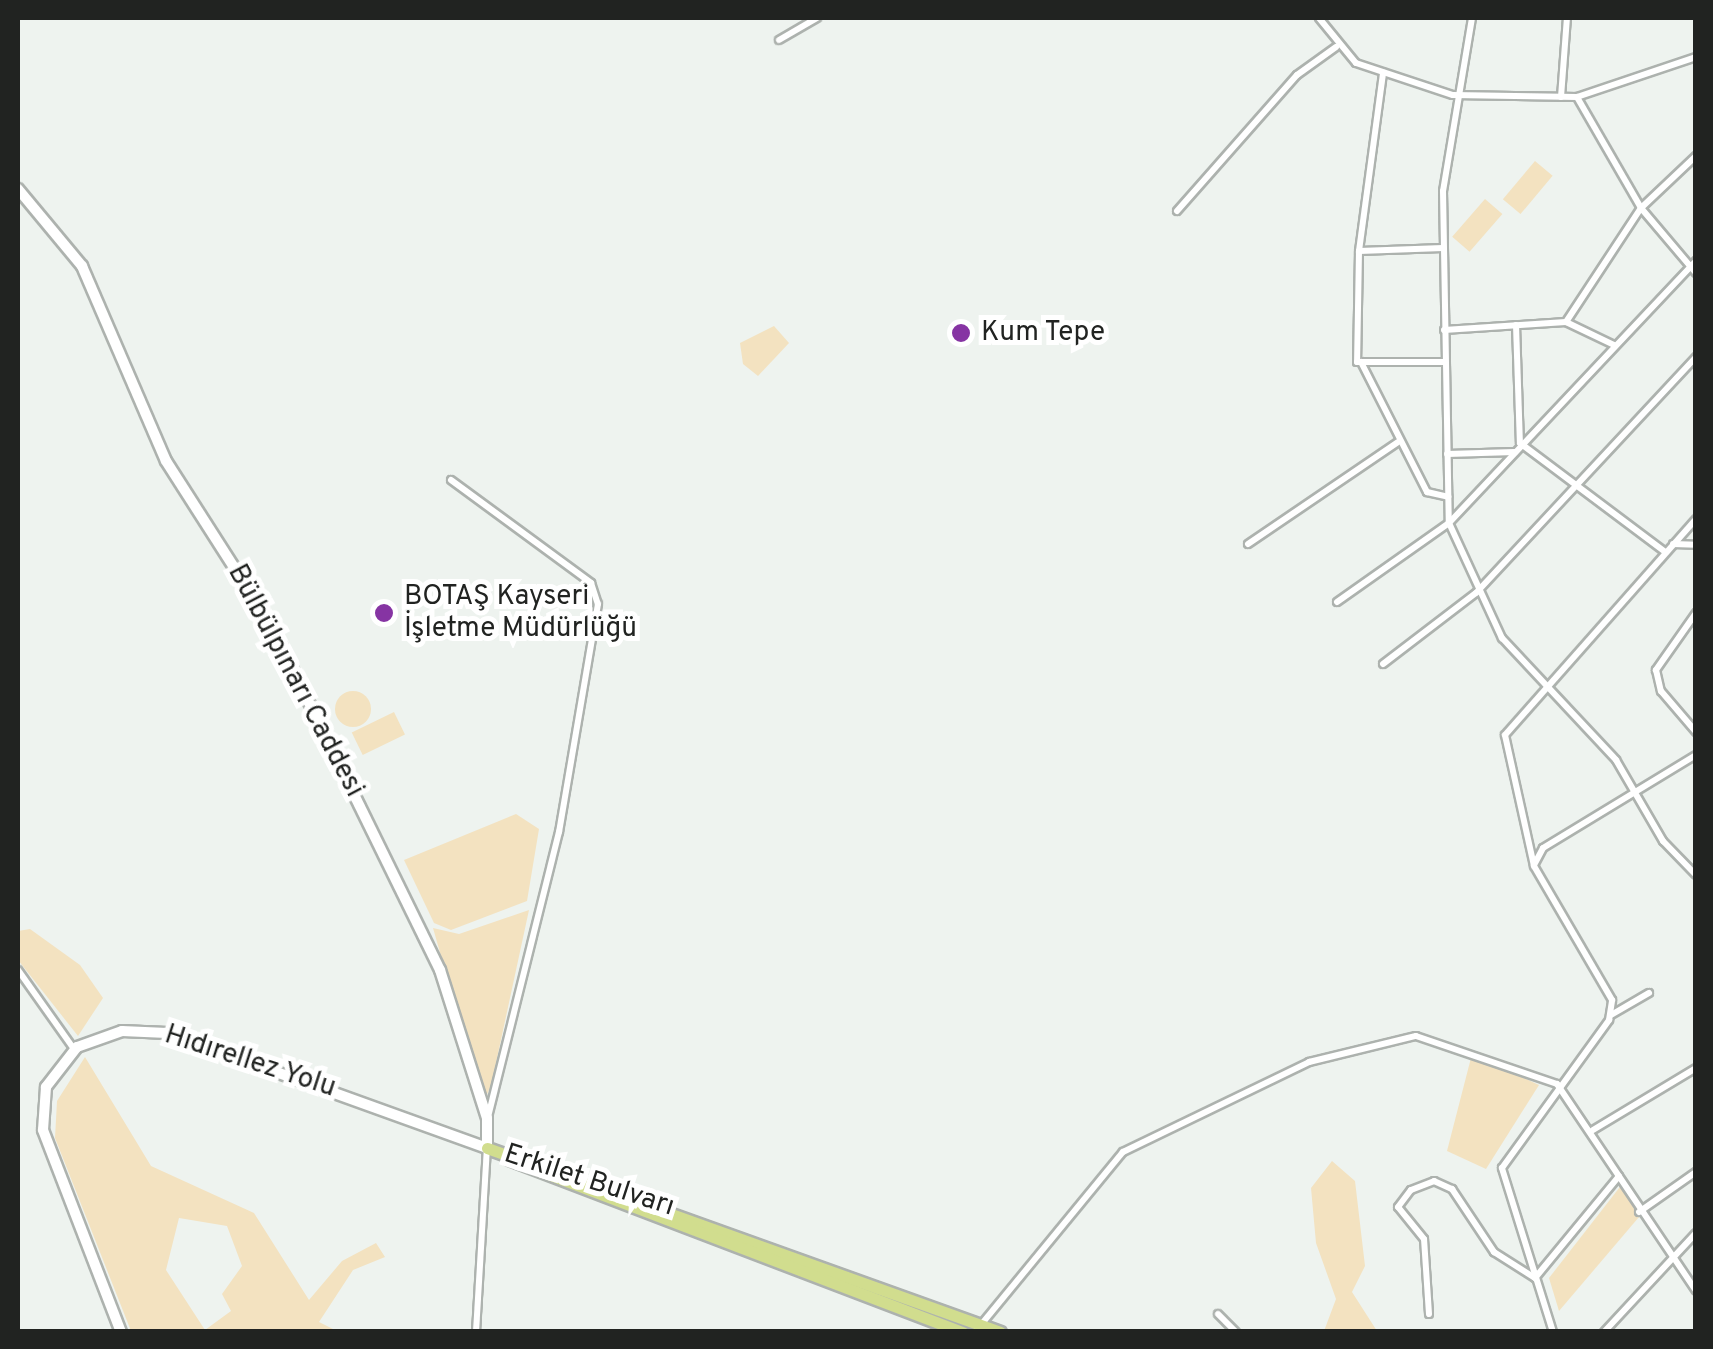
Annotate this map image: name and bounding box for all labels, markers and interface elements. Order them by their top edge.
place label: Kum Tepe [981,316,1106,350]
marker: Kum Tepe [950,322,972,344]
street label: Bülbülpınarı Caddesi [219,559,371,803]
place label: BOTAŞ Kayseri İşletme Müdürlüğü [404,580,637,646]
marker: BOTAŞ Kayseri İşletme Müdürlüğü [373,602,395,624]
street label: Hıdırellez Yolu [160,1018,340,1106]
street label: Erkilet Bulvarı [500,1138,678,1224]

